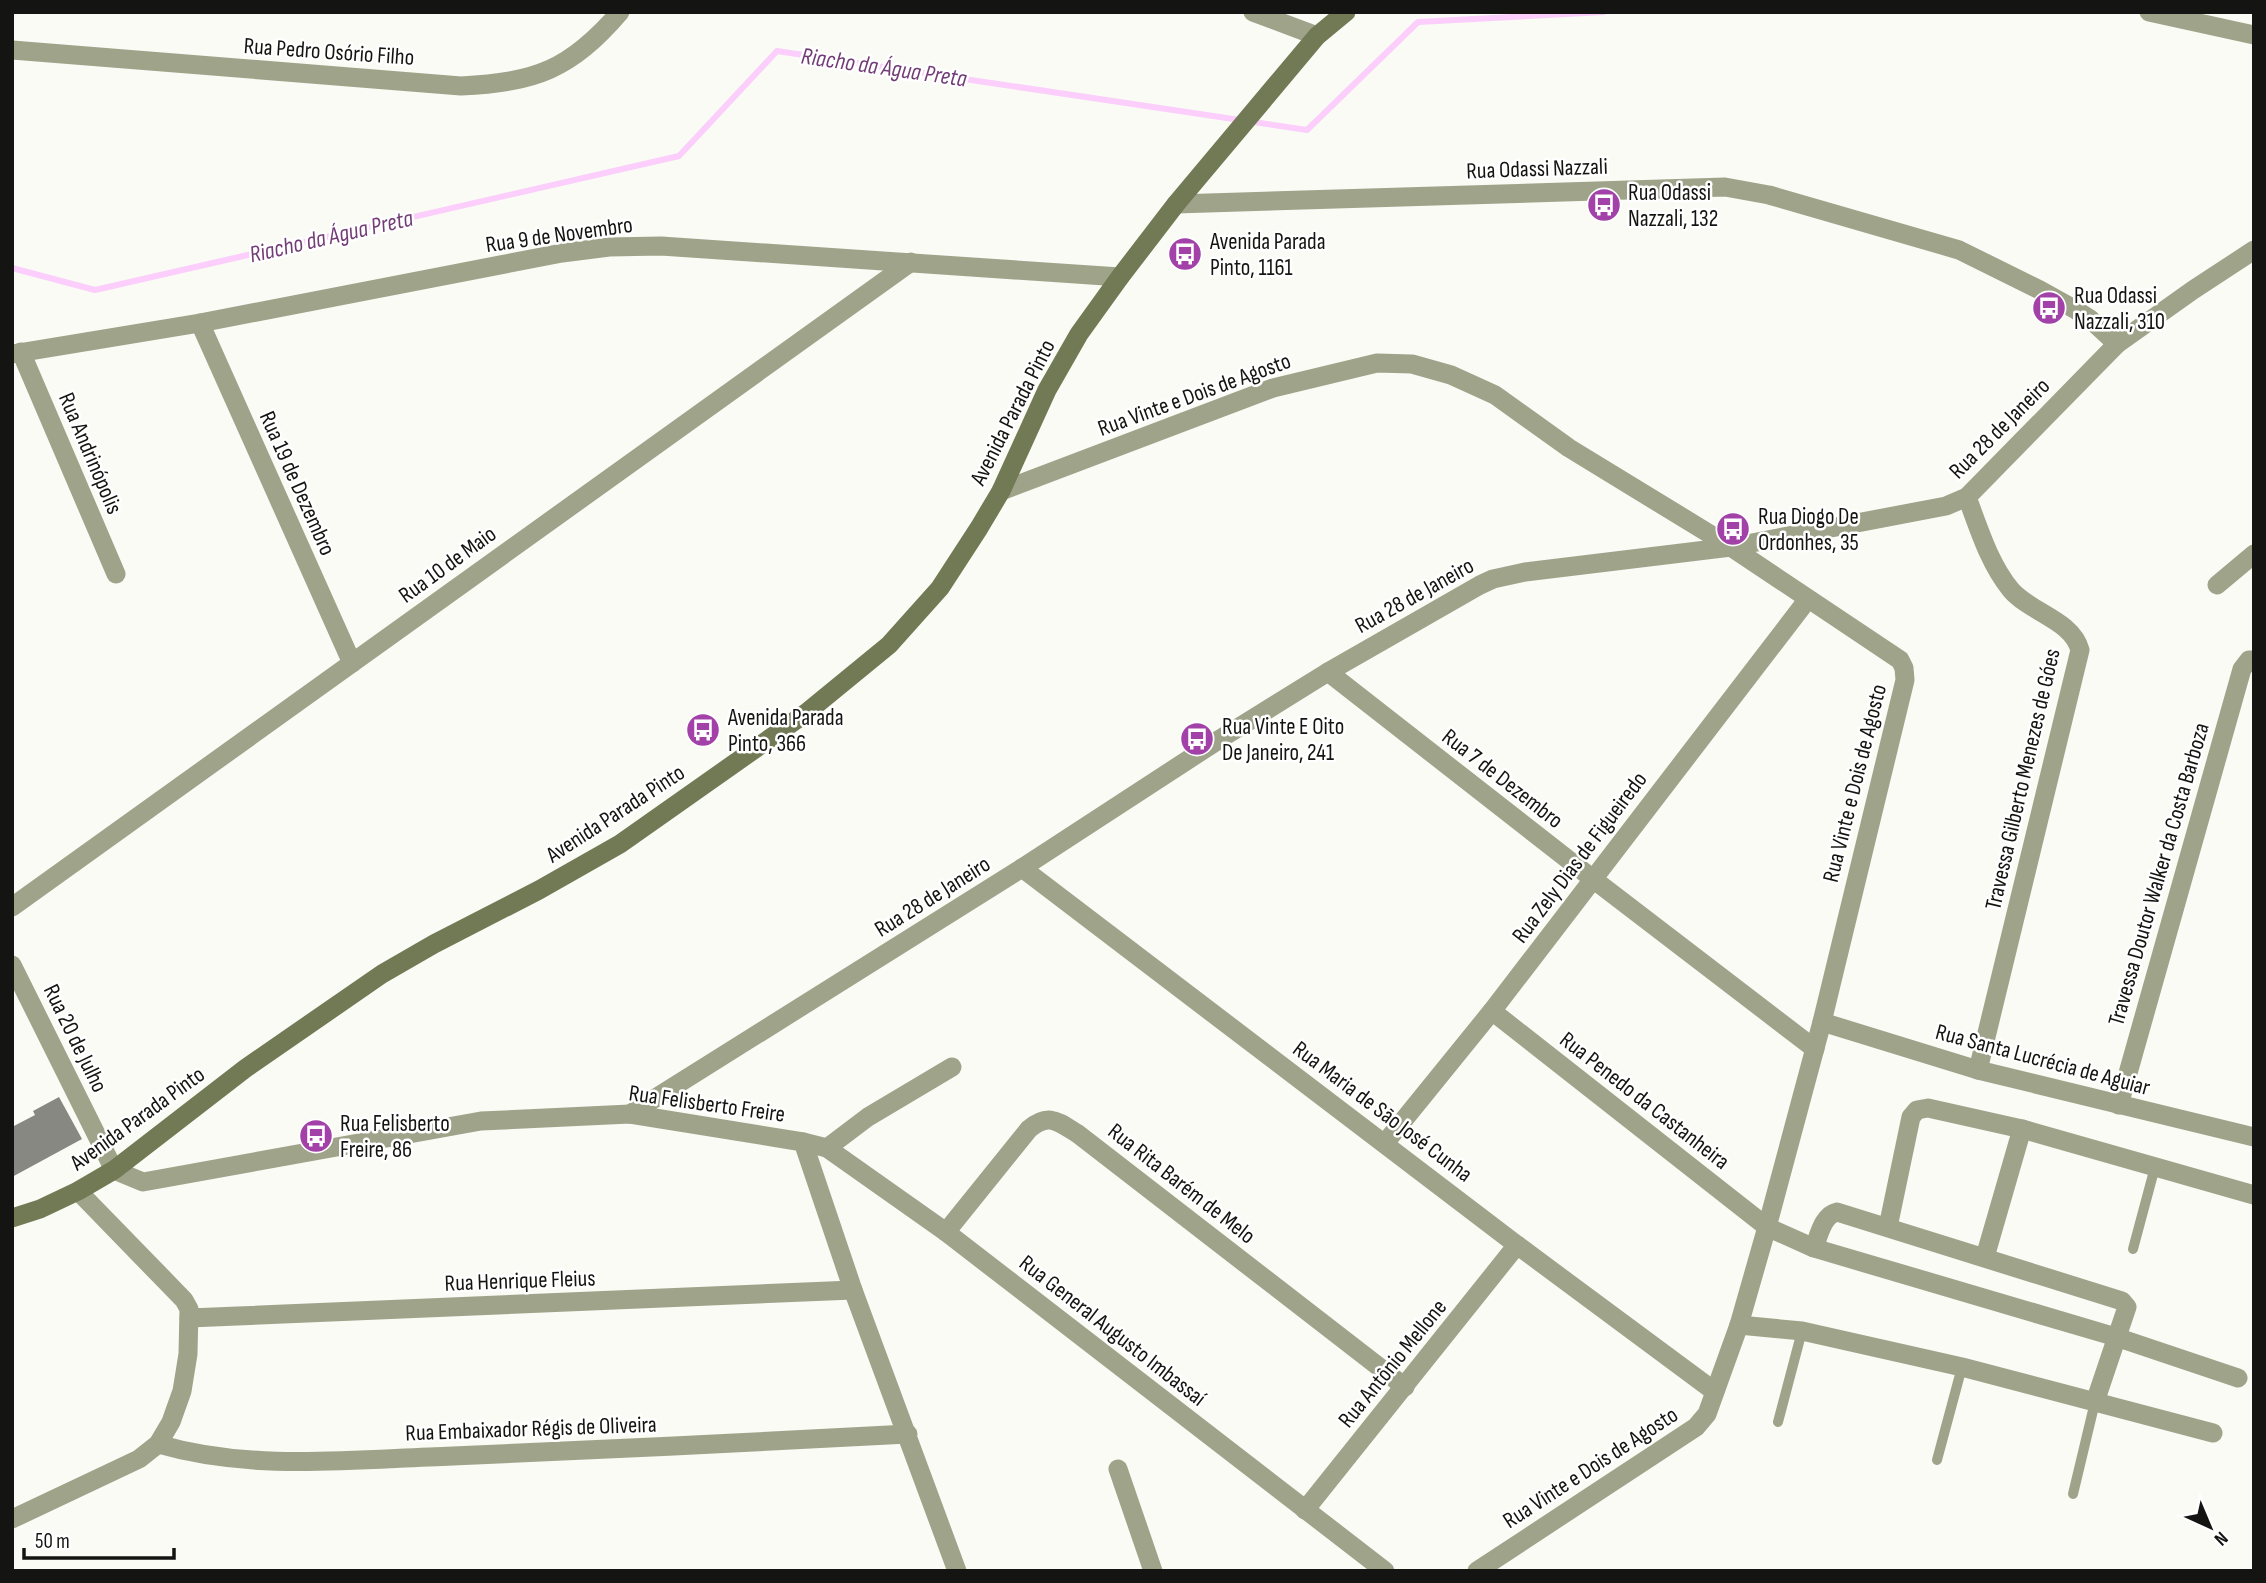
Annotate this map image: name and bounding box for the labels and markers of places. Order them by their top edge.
place label: Rua Odassi Nazzali, 132 [1628,179,1718,233]
bus stop icon: Rua Odassi Nazzali, 132 [1585,186,1623,224]
place label: Avenida Parada Pinto, 1161 [1209,228,1326,282]
bus stop icon: Avenida Parada Pinto, 1161 [1166,235,1204,273]
place label: Rua Odassi Nazzali, 310 [2074,282,2165,336]
bus stop icon: Rua Odassi Nazzali, 310 [2030,289,2068,327]
place label: Rua Diogo De Ordonhes, 35 [1758,503,1859,557]
bus stop icon: Rua Diogo De Ordonhes, 35 [1714,510,1752,548]
place label: Avenida Parada Pinto, 366 [727,704,844,758]
bus stop icon: Avenida Parada Pinto, 366 [684,711,722,749]
place label: Rua Vinte E Oito De Janeiro, 241 [1222,713,1344,767]
bus stop icon: Rua Vinte E Oito De Janeiro, 241 [1178,720,1216,758]
place label: Rua Felisberto Freire, 86 [340,1110,450,1164]
bus stop icon: Rua Felisberto Freire, 86 [297,1117,335,1155]

